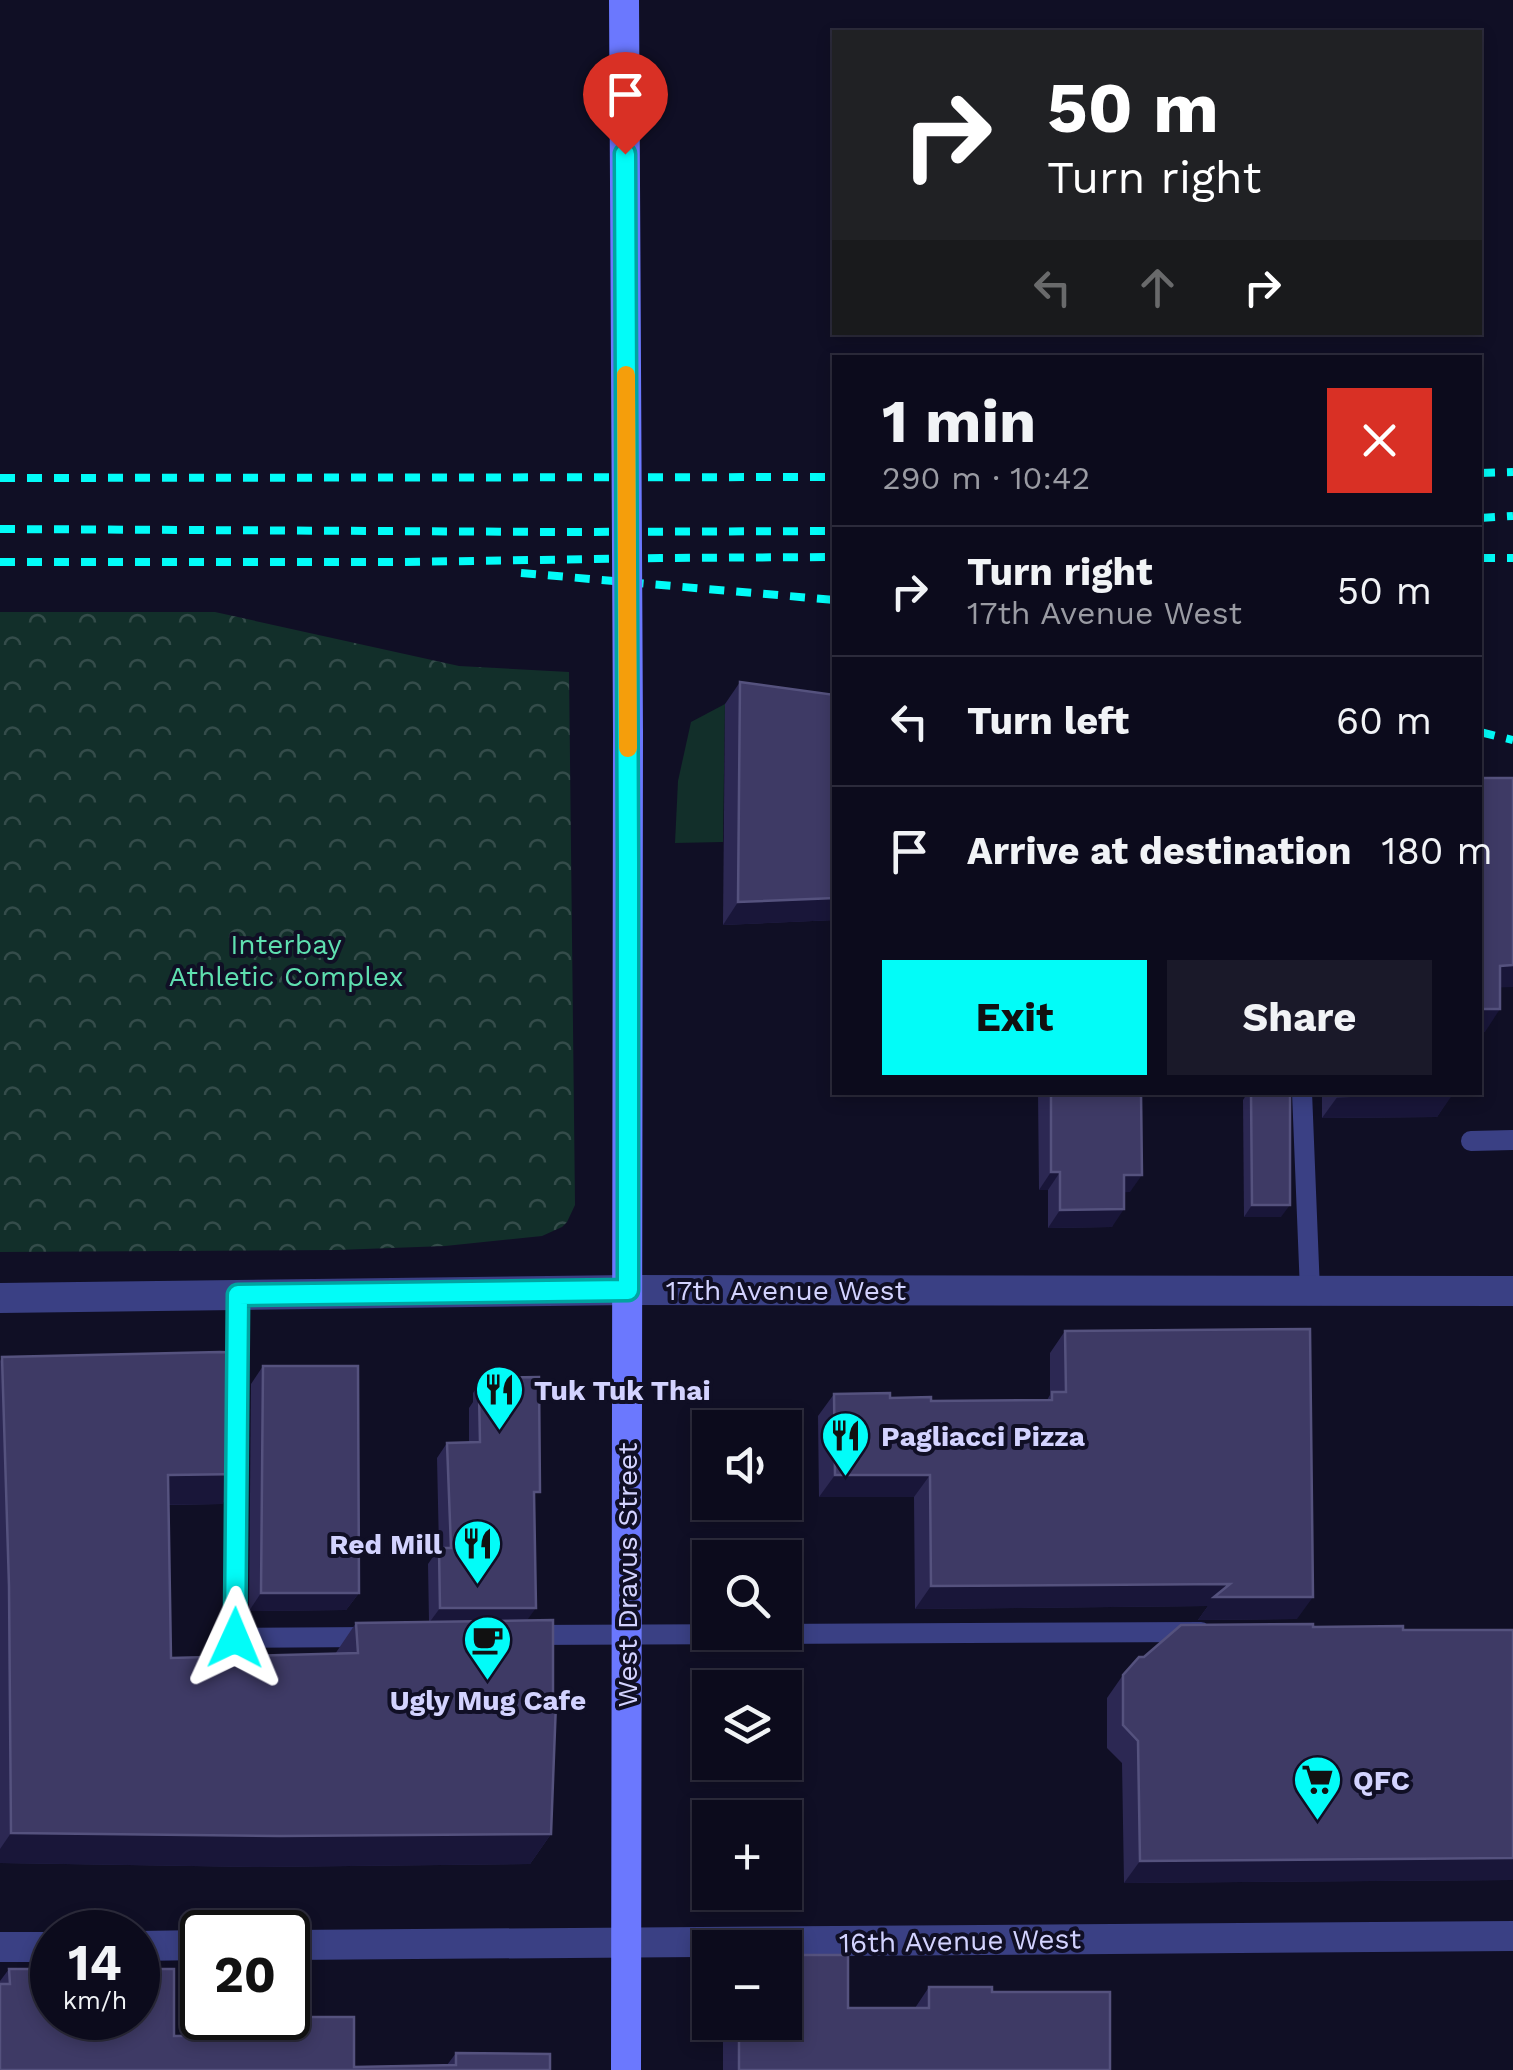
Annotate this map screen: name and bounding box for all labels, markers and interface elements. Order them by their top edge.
pin [583,52,668,155]
icon: arrive [598,67,653,122]
text: 50 m [1047,67,1219,149]
icon: right [882,70,1012,200]
text: Turn right [1047,151,1261,204]
icon: left [1025,260,1080,315]
icon: ahead [1130,260,1185,315]
icon: right [1235,260,1290,315]
text: 1 min [882,386,1036,457]
button: close [1327,388,1432,493]
text: 290 m · 10:42 [882,459,1090,497]
text: Turn right [967,550,1153,594]
icon: right [882,564,937,619]
text: 50 m [1337,569,1432,613]
text: 17th Avenue West [967,594,1242,632]
icon: left [882,694,937,749]
text: Turn left [967,699,1129,743]
text: 60 m [1336,699,1432,743]
icon: arrive [882,824,937,879]
text: Arrive at destination [967,829,1352,873]
text: 180 m [1382,829,1493,873]
park label: Interbay Athletic Complex [169,928,403,993]
button: Exit [882,960,1147,1075]
button: Share [1167,960,1432,1075]
street label: 17th Avenue West [666,1274,907,1307]
restaurant icon: Tuk Tuk Thai [473,1364,525,1432]
place label: Tuk Tuk Thai [534,1374,711,1407]
map controls [692,1410,802,2040]
button: sound [692,1410,802,1520]
restaurant icon: Pagliacci Pizza [820,1410,872,1478]
place label: Pagliacci Pizza [881,1420,1086,1453]
street label: West Dravus Street [611,1442,644,1708]
restaurant icon: Red Mill [451,1518,503,1586]
place label: Red Mill [329,1528,443,1561]
button: search [692,1540,802,1650]
position arrow [183,1586,287,1690]
cafe icon: Ugly Mug Cafe [462,1614,514,1682]
button: layers [692,1670,802,1780]
place label: Ugly Mug Cafe [390,1684,586,1717]
supermarket icon: QFC [1292,1754,1344,1822]
place label: QFC [1353,1764,1410,1797]
button: + [692,1800,802,1910]
speed limit sign: 20 [180,1910,310,2040]
street label: 16th Avenue West [839,1922,1082,1960]
button: − [692,1930,802,2040]
text: 14 [68,1933,122,1992]
text: km/h [63,1986,127,2015]

